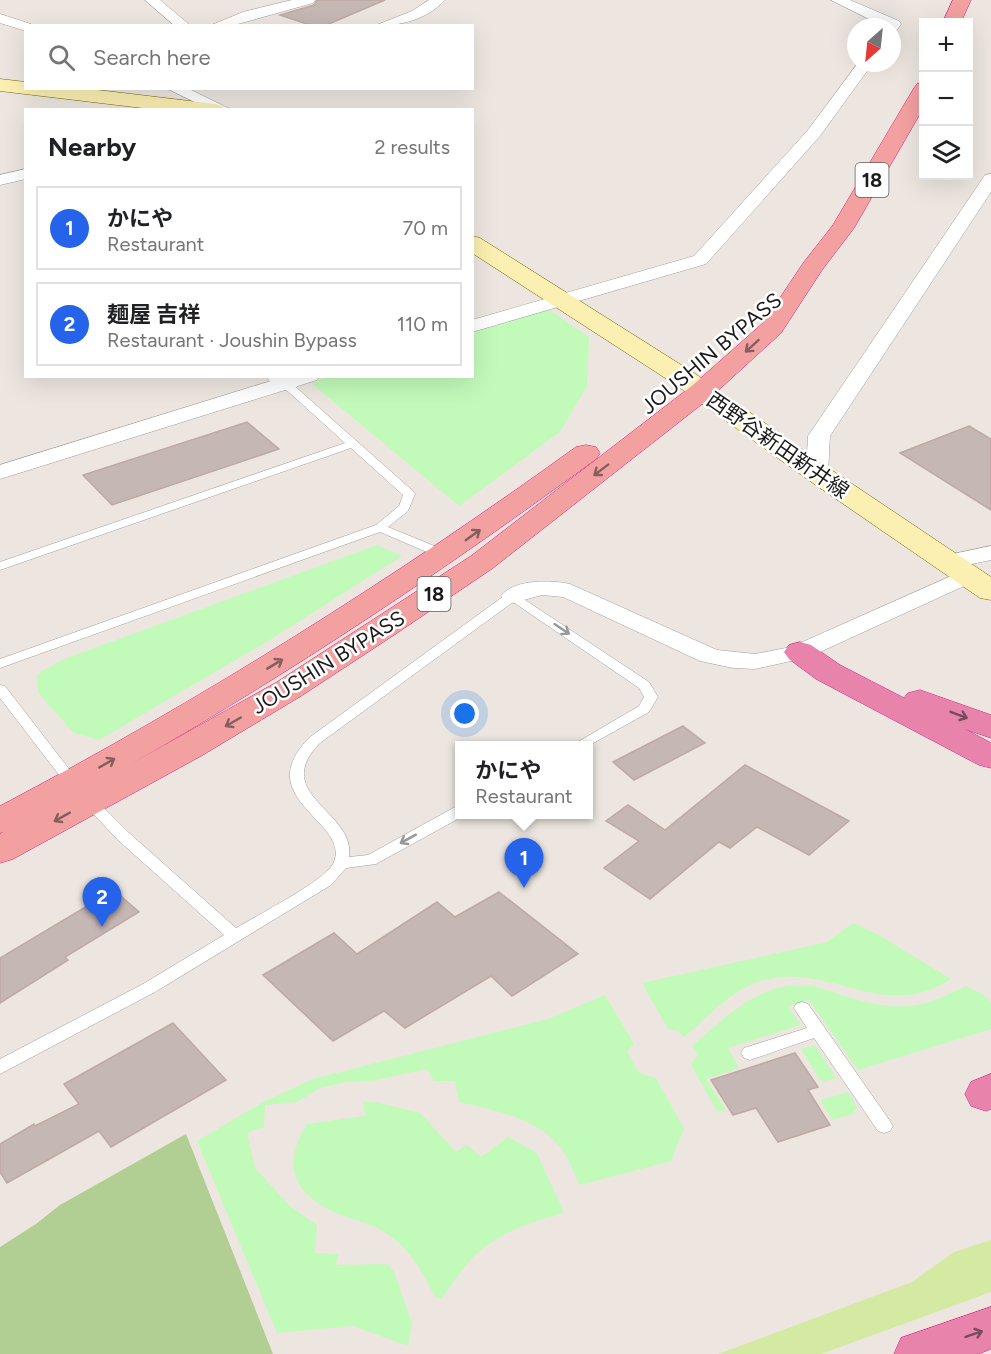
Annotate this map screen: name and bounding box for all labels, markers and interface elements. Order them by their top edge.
north arrow [847,18,901,72]
map controls [919,18,973,180]
button: + [919,18,973,72]
search box [24,24,474,90]
icon: search [45,41,78,74]
text: Search here [93,44,211,71]
button: − [919,72,973,126]
button: layers [919,126,973,180]
text: Nearby [48,131,136,163]
text: 2 results [374,135,450,159]
road number: 18 [856,163,888,197]
text: かにや [107,205,173,232]
text: 1 [65,216,74,240]
text: 70 m [402,216,448,240]
text: Restaurant [107,232,204,256]
street label: JOUSHIN BYPASS [636,287,786,419]
text: 麺屋 吉祥 [107,301,200,328]
text: 2 [64,312,75,336]
text: 110 m [397,312,448,336]
text: Restaurant · Joushin Bypass [107,328,357,352]
one-way arrow [744,339,759,353]
street label: 西野谷新田新井線 [702,387,854,503]
one-way arrow [594,464,610,476]
one-way arrow [465,529,481,541]
road number: 18 [418,577,450,611]
street label: JOUSHIN BYPASS [247,605,409,719]
one-way arrow [553,623,569,635]
one-way arrow [266,657,283,669]
your location [450,699,479,728]
one-way arrow [949,710,967,721]
one-way arrow [224,717,242,728]
popup [455,741,593,819]
one-way arrow [98,757,115,769]
text: かにや [475,757,541,784]
text: Restaurant [475,784,573,808]
one-way arrow [54,811,71,823]
one-way arrow [400,833,417,845]
pin: 1 [504,838,544,888]
pin: 2 [82,878,122,927]
one-way arrow [964,1328,983,1339]

